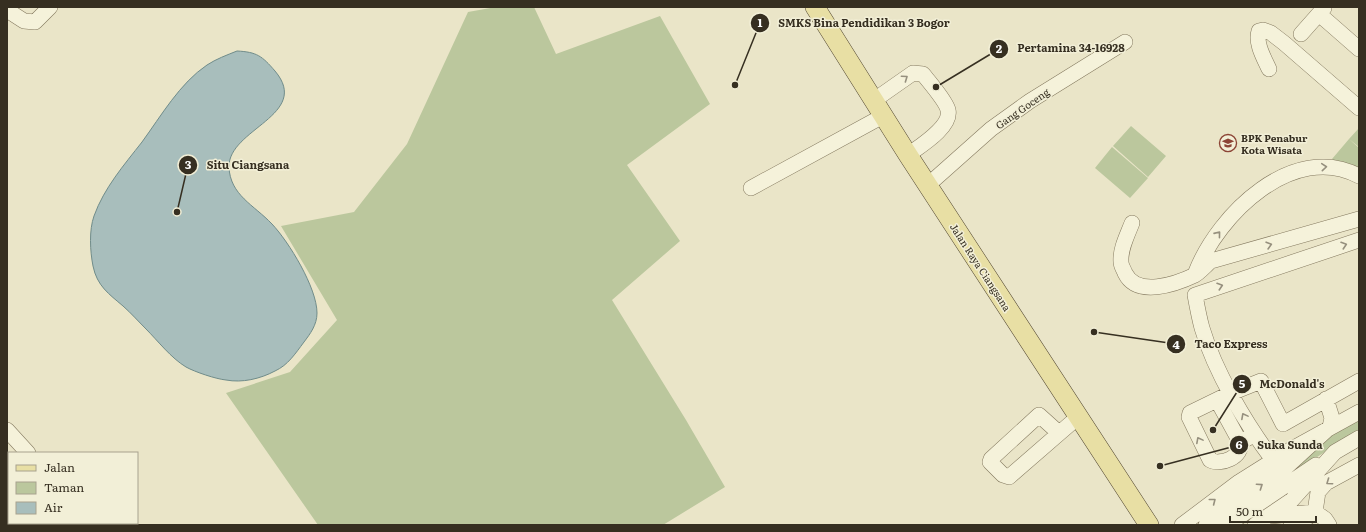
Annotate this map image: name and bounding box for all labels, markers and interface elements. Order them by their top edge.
callout: SMKS Bina Pendidikan 3 Bogor [750,11,958,34]
text: 1 [758,13,763,31]
text: SMKS Bina Pendidikan 3 Bogor [778,14,950,30]
callout: Pertamina 34-16928 [989,37,1133,60]
text: 2 [996,39,1003,57]
text: Pertamina 34-16928 [1017,39,1125,55]
one-way arrow [901,75,908,83]
street label: Gang Goceng [992,84,1052,132]
place label: BPK Penabur Kota Wisata [1241,130,1308,157]
school or university icon: BPK Penabur Kota Wisata [1218,133,1238,153]
callout: Situ Ciangsana [178,153,297,176]
text: 3 [185,155,192,173]
text: Situ Ciangsana [207,156,290,172]
one-way arrow [1320,163,1327,172]
street label: Jalan Raya Ciangsana [947,220,1015,314]
one-way arrow [1213,232,1220,239]
one-way arrow [1265,241,1272,250]
one-way arrow [1340,242,1347,250]
one-way arrow [1217,283,1224,291]
callout: Taco Express [1166,333,1275,356]
text: 4 [1172,335,1180,353]
text: Taco Express [1194,335,1268,351]
callout: McDonald's [1232,372,1333,395]
text: 5 [1239,374,1246,392]
text: McDonald's [1259,375,1325,391]
one-way arrow [1241,413,1248,420]
callout: Suka Sunda [1229,434,1331,457]
text: 6 [1235,435,1243,453]
text: Suka Sunda [1257,436,1323,452]
one-way arrow [1196,437,1204,444]
legend [8,452,138,524]
text: Jalan [44,458,75,476]
one-way arrow [1326,477,1333,485]
text: Taman [44,478,84,496]
one-way arrow [1256,483,1263,491]
text: Air [44,498,63,516]
scale bar [1230,498,1316,524]
one-way arrow [1208,499,1215,506]
text: 50 m [1236,502,1263,520]

